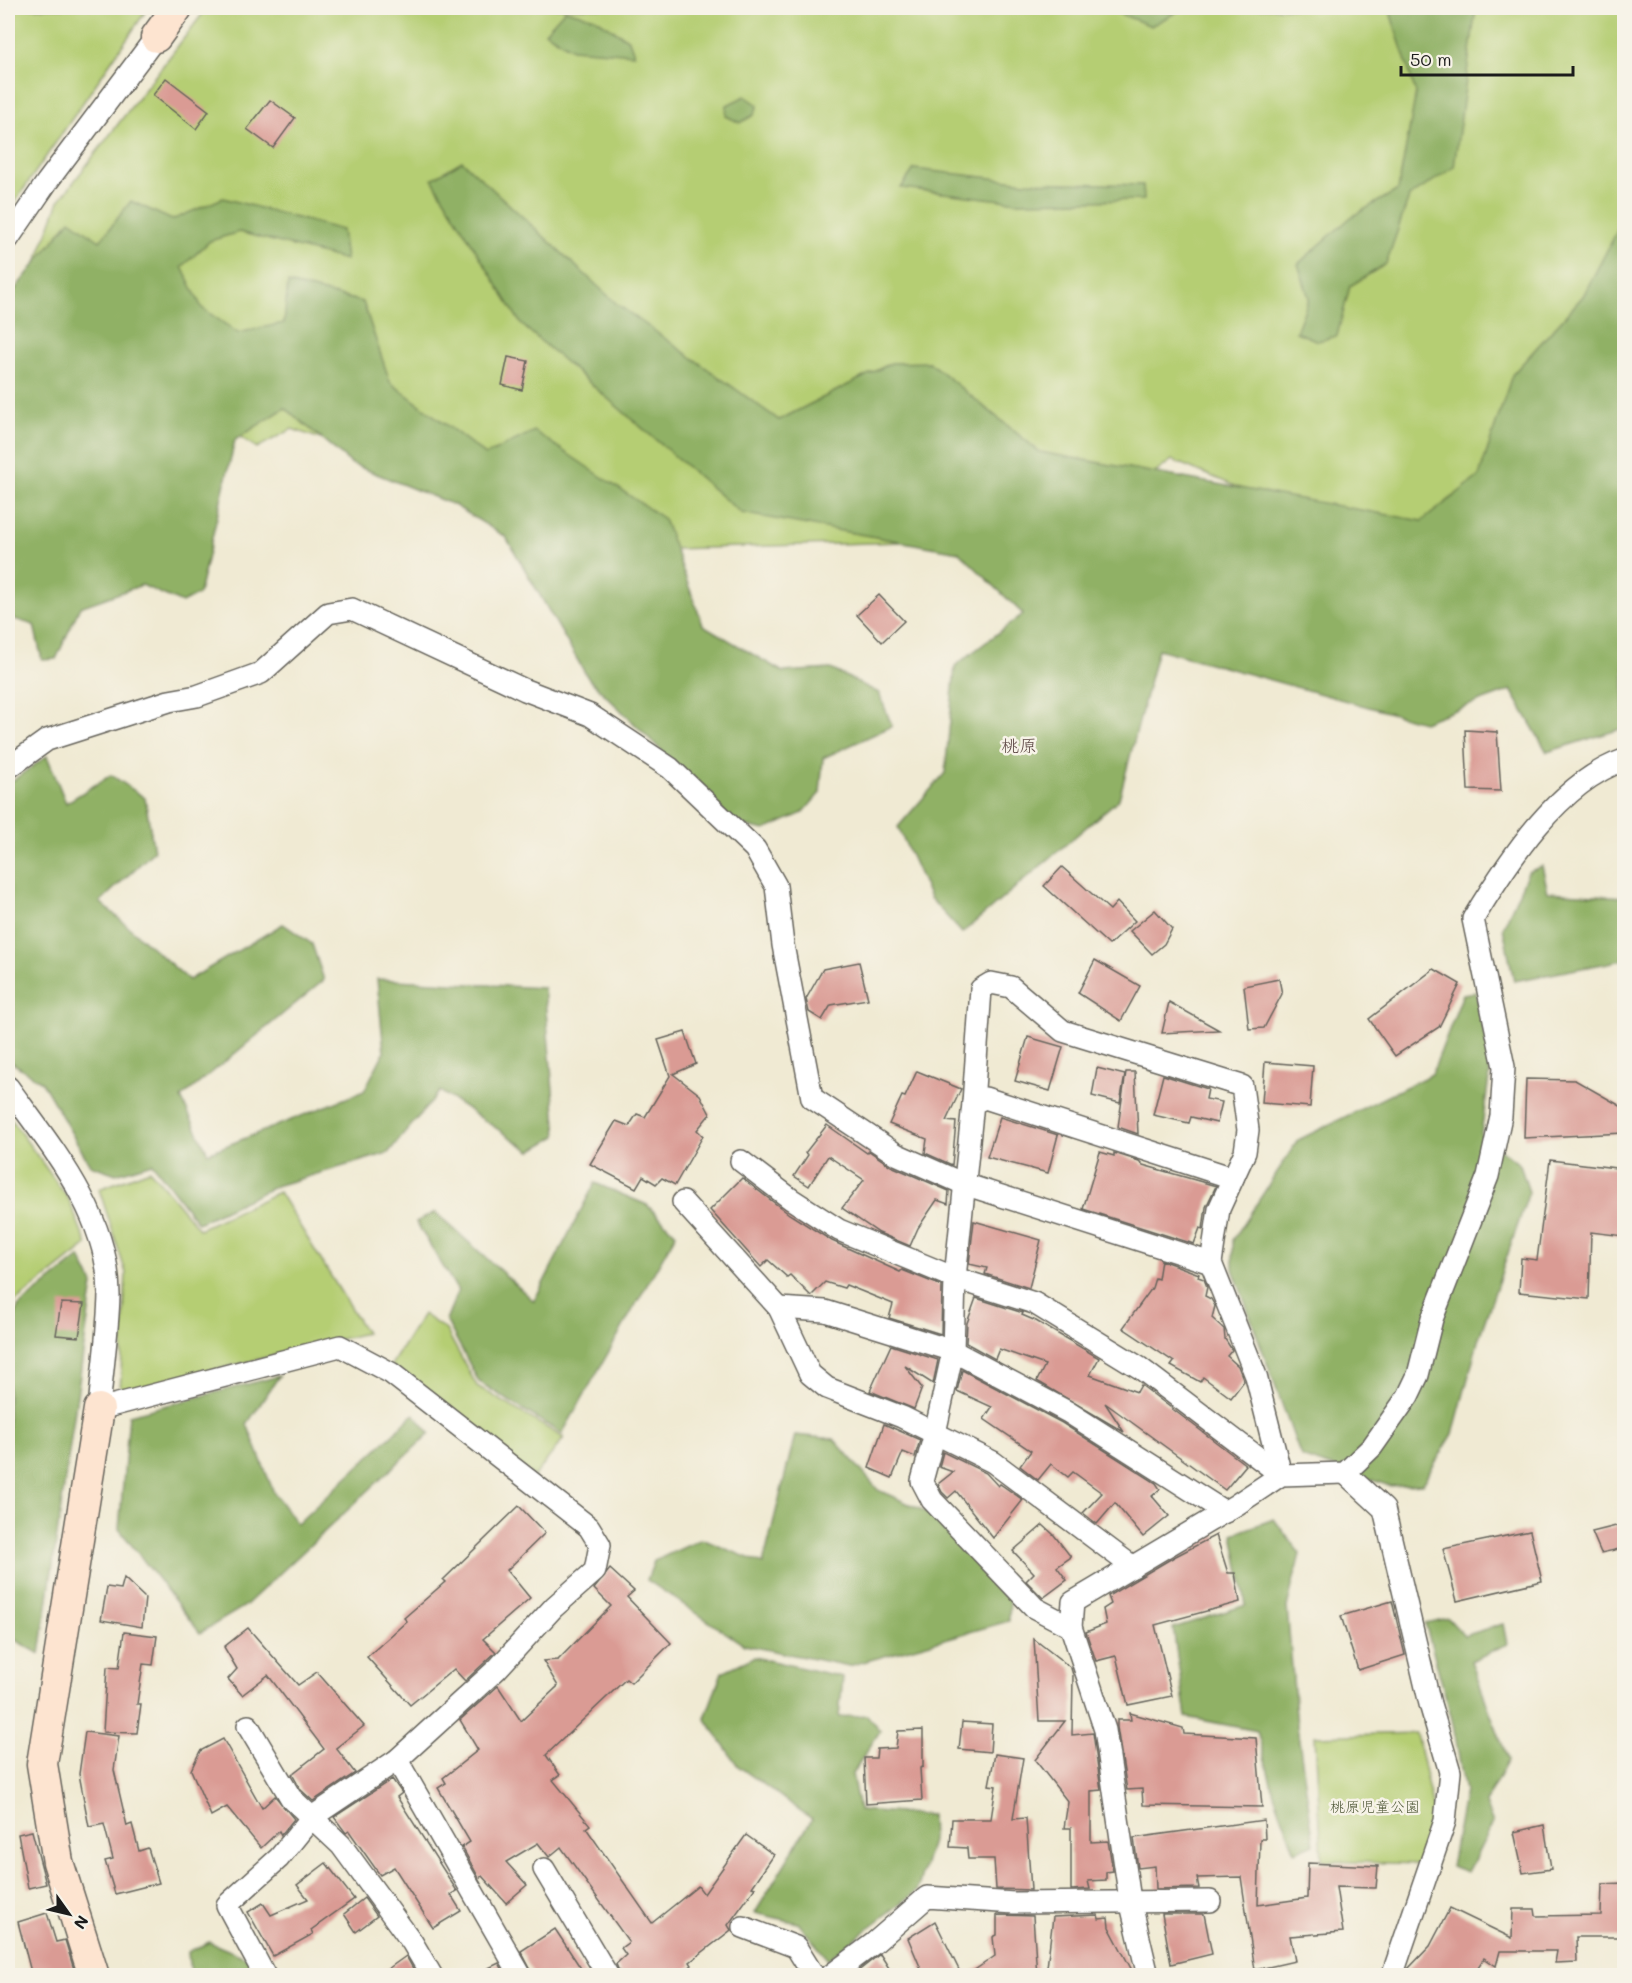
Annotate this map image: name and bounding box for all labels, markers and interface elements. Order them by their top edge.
scale bar [1401,39,1574,77]
text: 50 m [1410,47,1452,71]
district label: 桃原 [1001,733,1037,757]
park label: 桃原児童公園 [1330,1796,1420,1816]
north arrow [39,1884,99,1944]
text: N [70,1912,94,1934]

